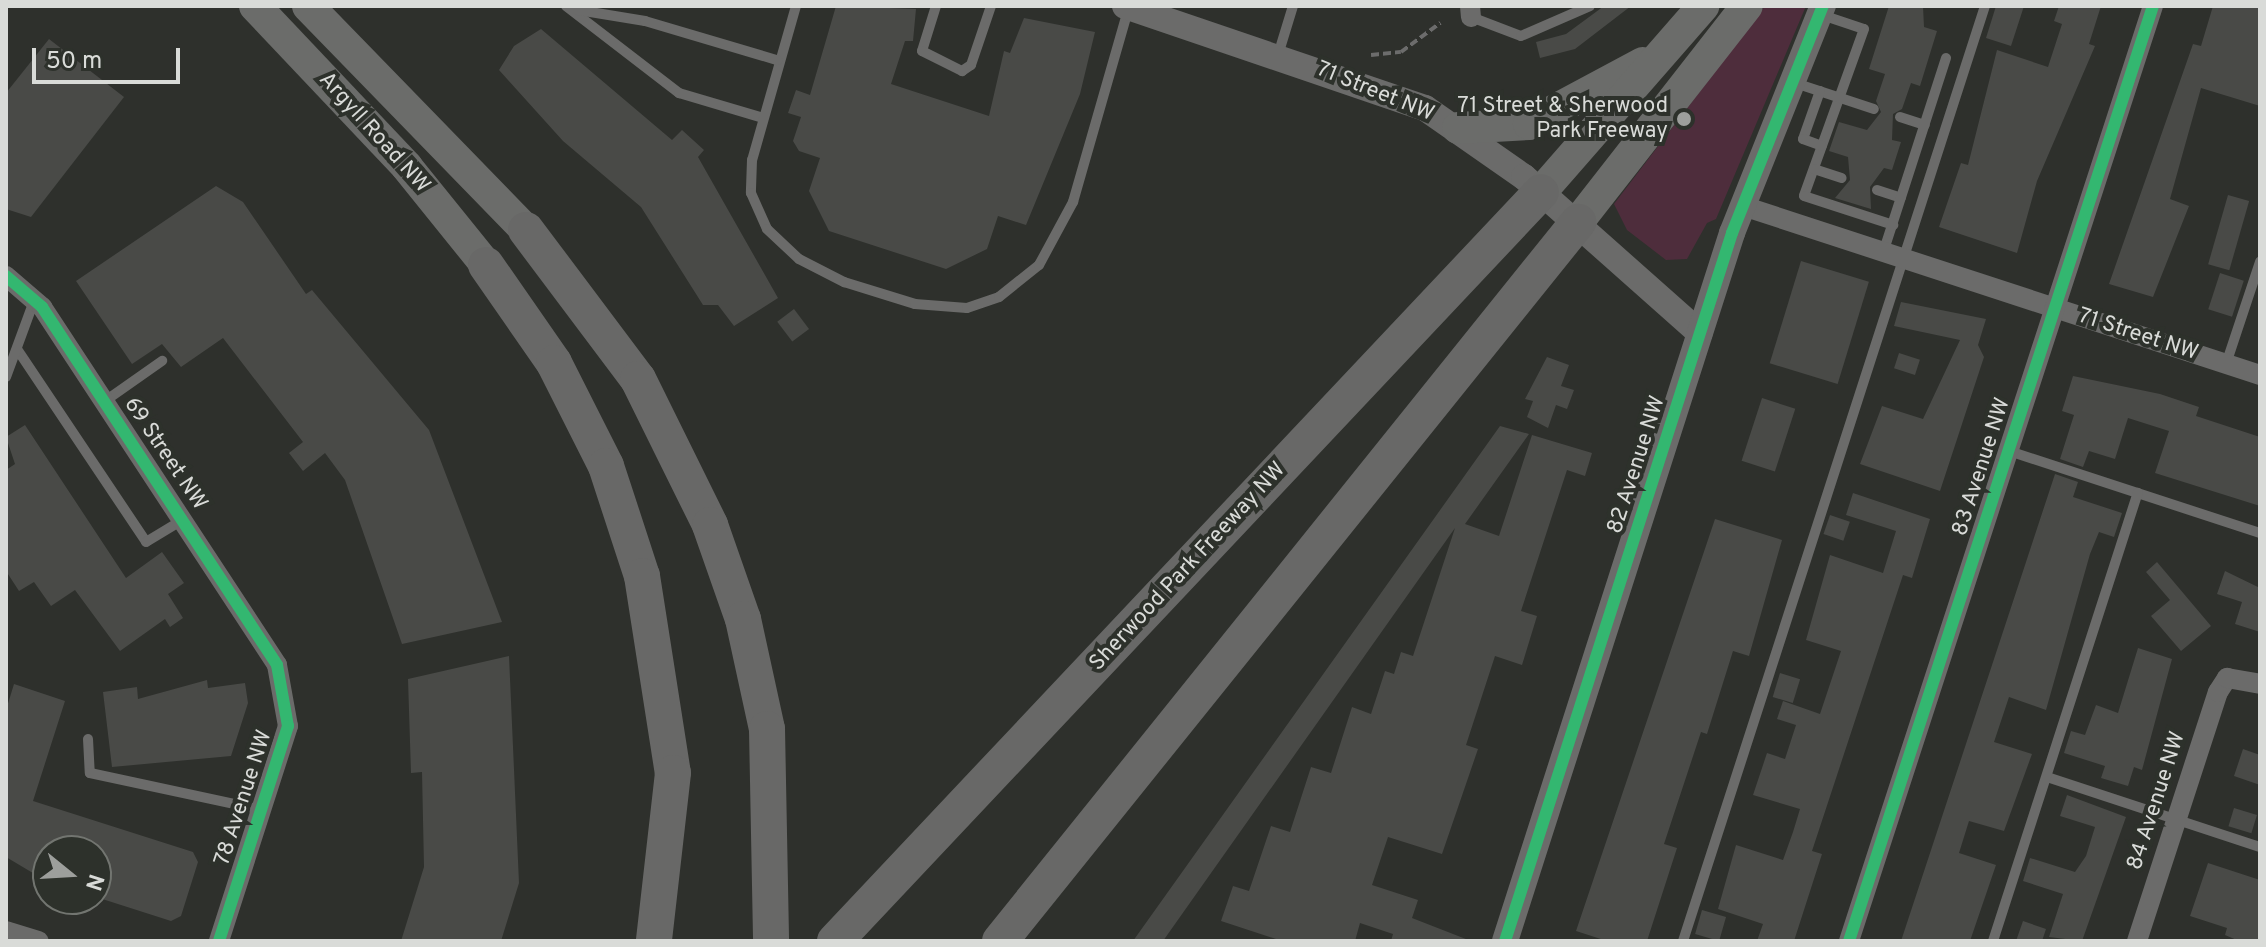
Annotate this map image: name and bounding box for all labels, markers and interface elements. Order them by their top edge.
scale bar [36,32,184,82]
text: 50 m [46,47,102,77]
street label: 71 Street NW [1312,56,1438,128]
street label: Argyll Road NW [313,67,435,199]
place label: 71 Street & Sherwood Park Freeway [1457,93,1668,144]
marker: 71 Street & Sherwood Park Freeway [1675,110,1693,128]
street label: 71 Street NW [2075,303,2201,367]
street label: 82 Avenue NW [1602,392,1672,538]
street label: 69 Street NW [118,393,212,515]
street label: 83 Avenue NW [1947,394,2017,540]
street label: Sherwood Park Freeway NW [1084,457,1292,677]
street label: 78 Avenue NW [210,726,278,870]
street label: 84 Avenue NW [2122,728,2192,874]
north arrow [32,835,112,915]
text: N [78,870,109,894]

